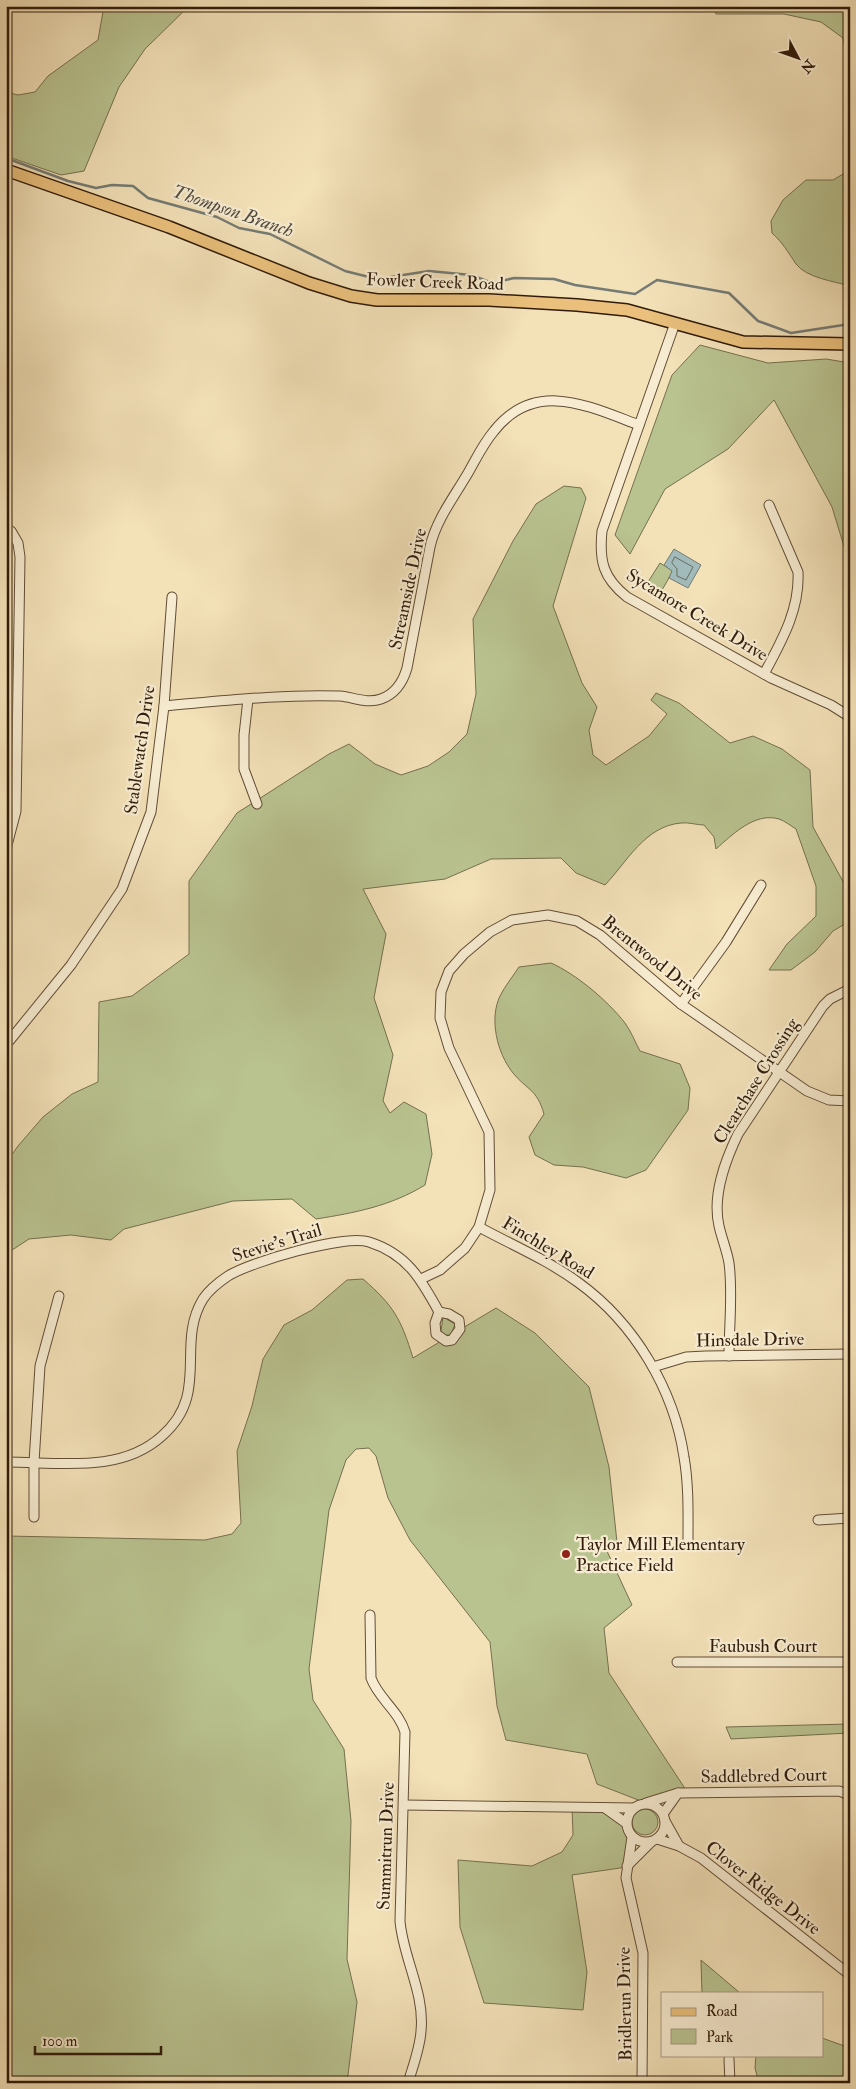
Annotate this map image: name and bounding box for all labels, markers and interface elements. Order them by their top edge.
north arrow [774,32,824,82]
text: N [797,55,819,77]
water label: Thompson Branch [169,179,297,243]
street label: Fowler Creek Road [366,268,504,296]
street label: Streamside Drive [384,526,432,652]
street label: Sycamore Creek Drive [622,564,772,667]
street label: Stablewatch Drive [120,684,160,816]
street label: Brentwood Drive [597,910,707,1006]
street label: Clearchase Crossing [708,1013,805,1148]
street label: Finchley Road [498,1212,598,1285]
street label: Stevie’s Trail [229,1218,325,1268]
street label: Hinsdale Drive [696,1328,805,1352]
place label: Taylor Mill Elementary Practice Field [576,1533,746,1577]
marker: Taylor Mill Elementary Practice Field [560,1548,572,1560]
street label: Faubush Court [709,1635,817,1658]
street label: Saddlebred Court [701,1763,828,1789]
street label: Summitrun Drive [372,1781,400,1910]
street label: Clover Ridge Drive [701,1836,825,1940]
street label: Bridlerun Drive [612,1946,637,2061]
legend [661,1992,824,2056]
text: Road [706,2002,738,2021]
scale bar [35,2024,161,2056]
text: Park [706,2028,733,2047]
text: 100 m [42,2032,78,2051]

